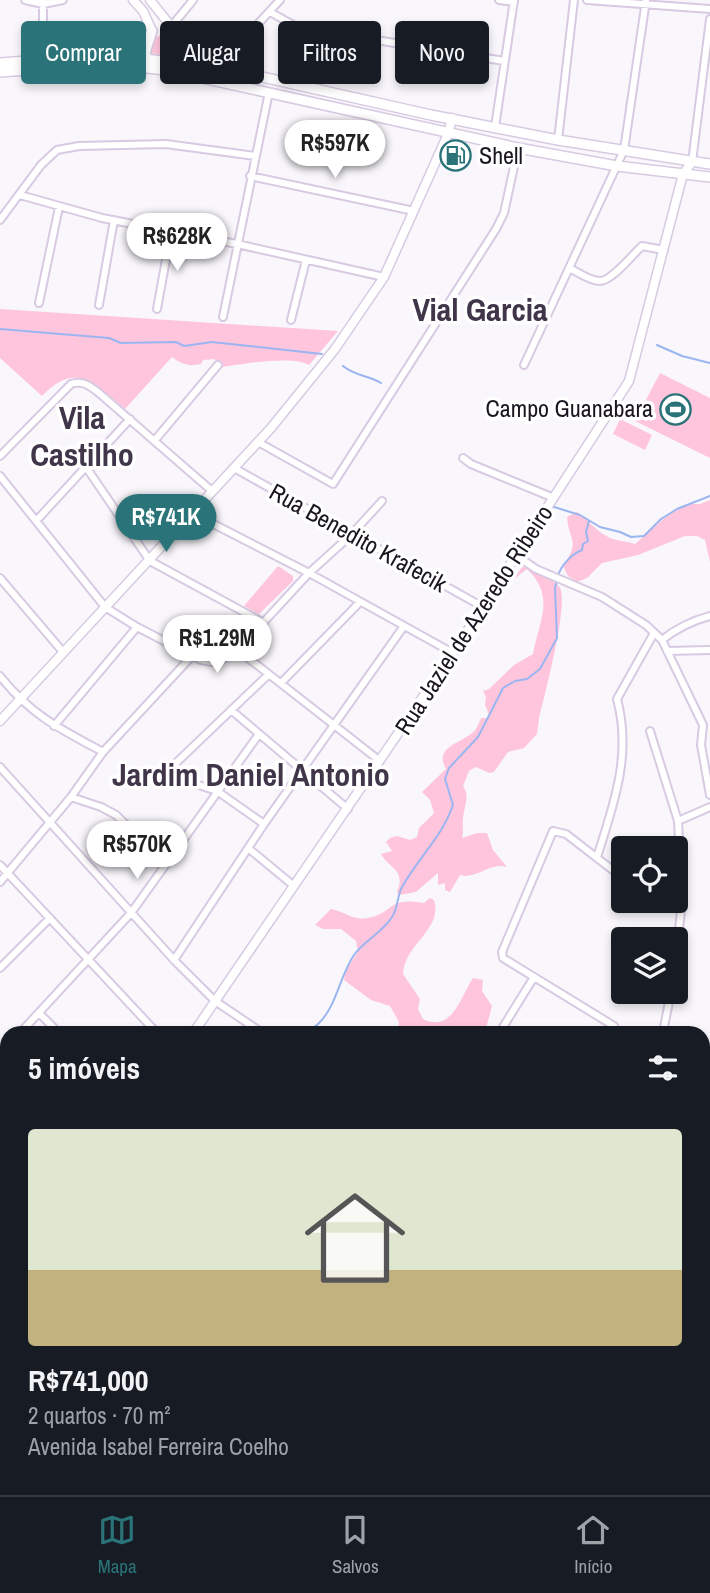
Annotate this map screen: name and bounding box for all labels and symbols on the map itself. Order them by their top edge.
pin: R$597K [278,120,392,180]
fuel station icon: Shell [439,139,473,173]
place label: Shell [479,139,523,171]
pin: R$628K [120,214,234,273]
district label: Vial Garcia [412,288,548,331]
place label: Campo Guanabara [486,392,653,424]
sports icon: Campo Guanabara [659,392,693,426]
district label: Vila Castilho [30,396,134,476]
street label: Rua Benedito Krafecik [264,475,453,599]
pin: R$741K [109,494,223,554]
street label: Rua Jaziel de Azeredo Ribeiro [387,498,560,741]
pin: R$1.29M [152,616,282,675]
district label: Jardim Daniel Antonio [112,753,390,796]
pin: R$570K [80,822,194,881]

